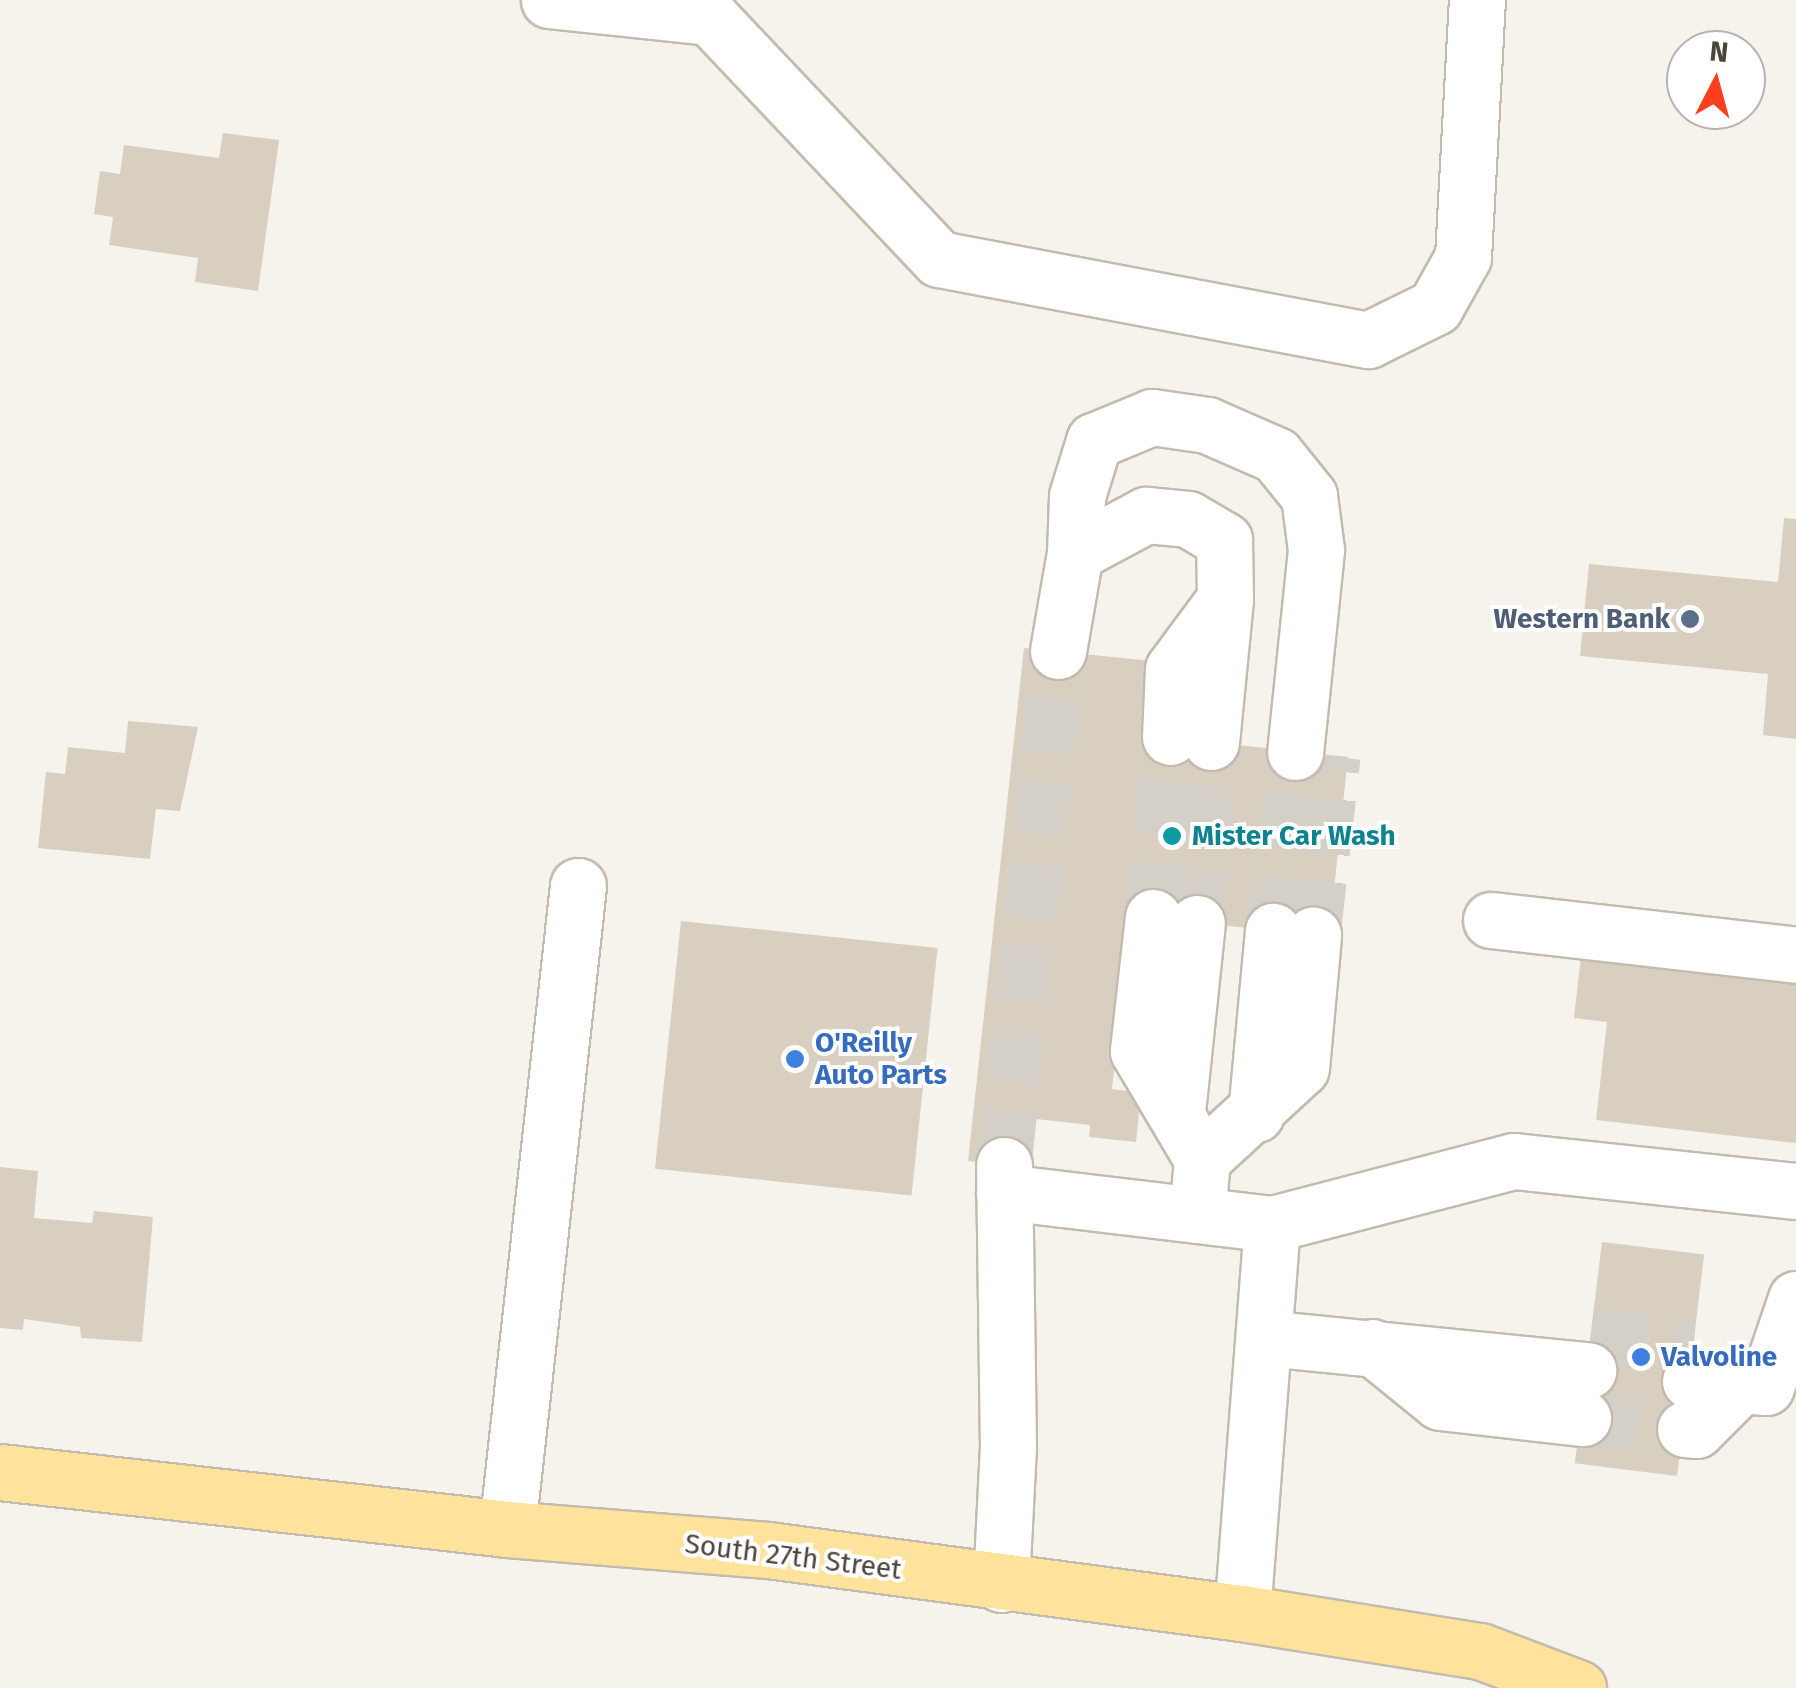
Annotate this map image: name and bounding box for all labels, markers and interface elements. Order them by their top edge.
north arrow [1666,30,1766,130]
text: N [1708,34,1730,69]
place label: Western Bank [1494,602,1670,636]
marker: Western Bank [1679,608,1701,630]
place label: Mister Car Wash [1192,819,1396,853]
marker: Mister Car Wash [1161,825,1183,847]
place label: O'Reilly Auto Parts [815,1026,947,1092]
marker: O'Reilly Auto Parts [784,1048,806,1070]
place label: Valvoline [1661,1340,1777,1374]
marker: Valvoline [1630,1346,1652,1368]
street label: South 27th Street [683,1527,903,1587]

